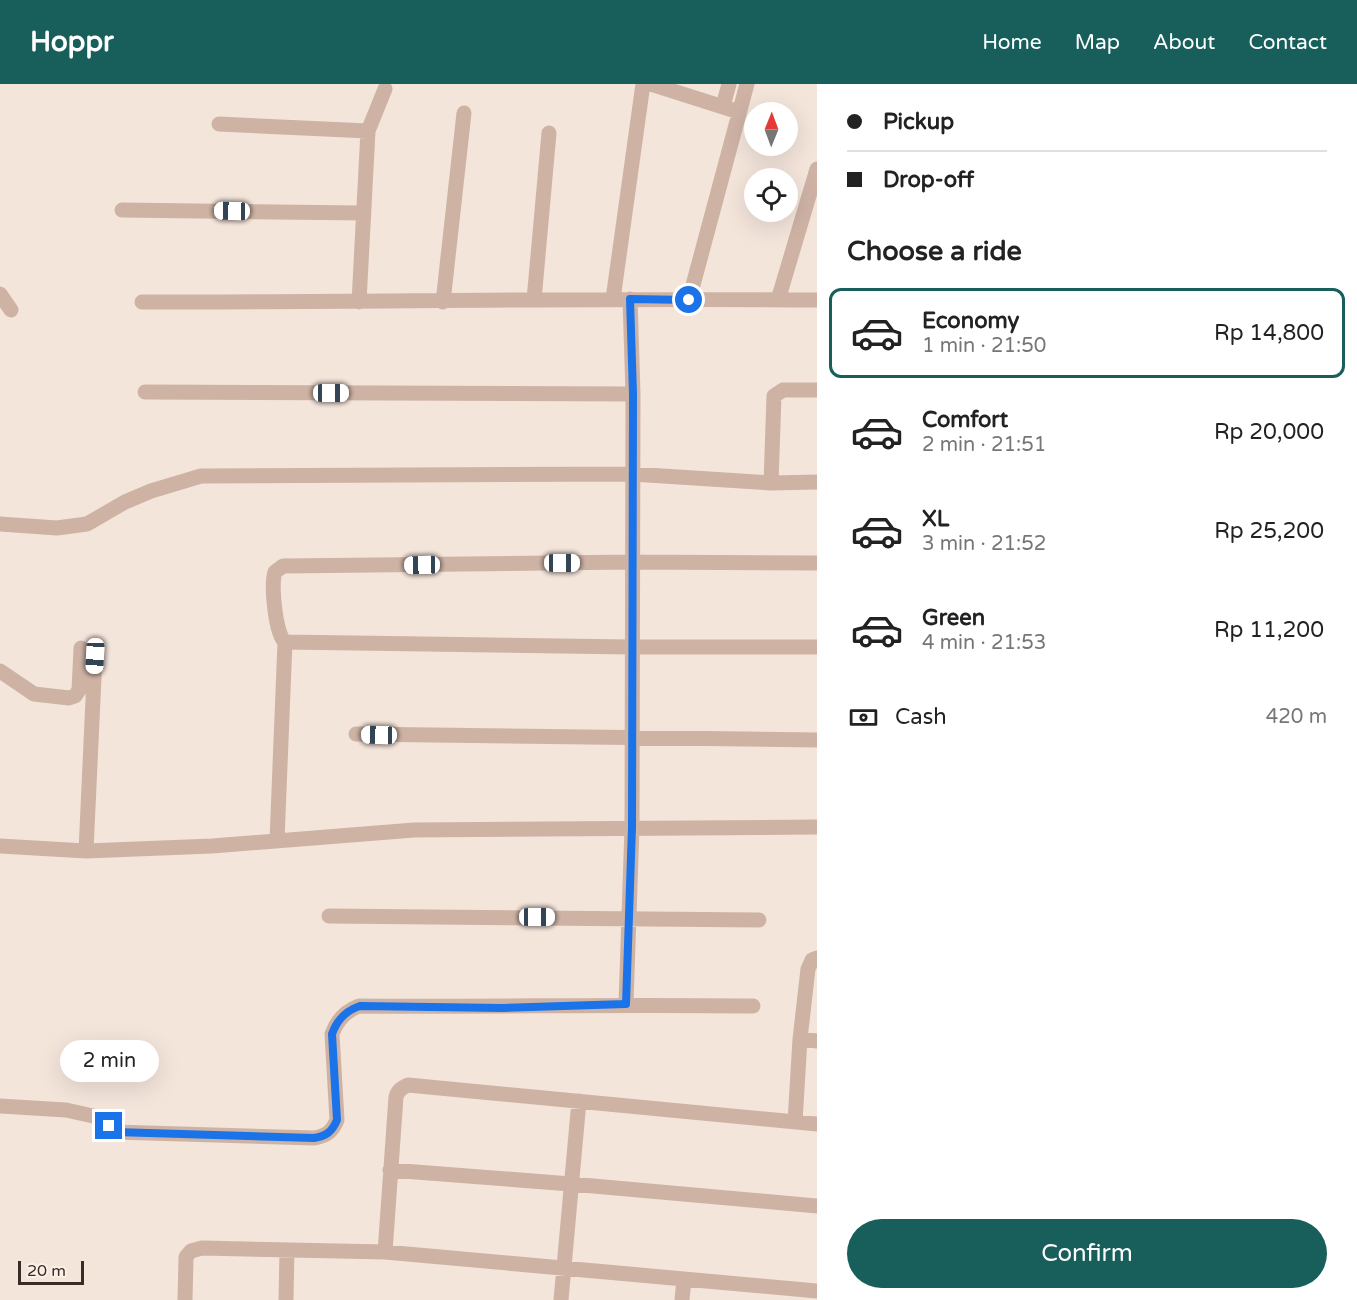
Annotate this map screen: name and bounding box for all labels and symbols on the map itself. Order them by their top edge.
north arrow [744,102,798,156]
car [214,202,250,220]
route start [675,286,702,313]
car [313,384,349,402]
car [544,554,580,572]
car [404,556,440,574]
car [85,638,105,674]
car [361,726,397,744]
car [519,908,555,926]
callout: 2 min [60,1039,158,1081]
route end [95,1112,122,1139]
scale bar [18,1258,84,1286]

